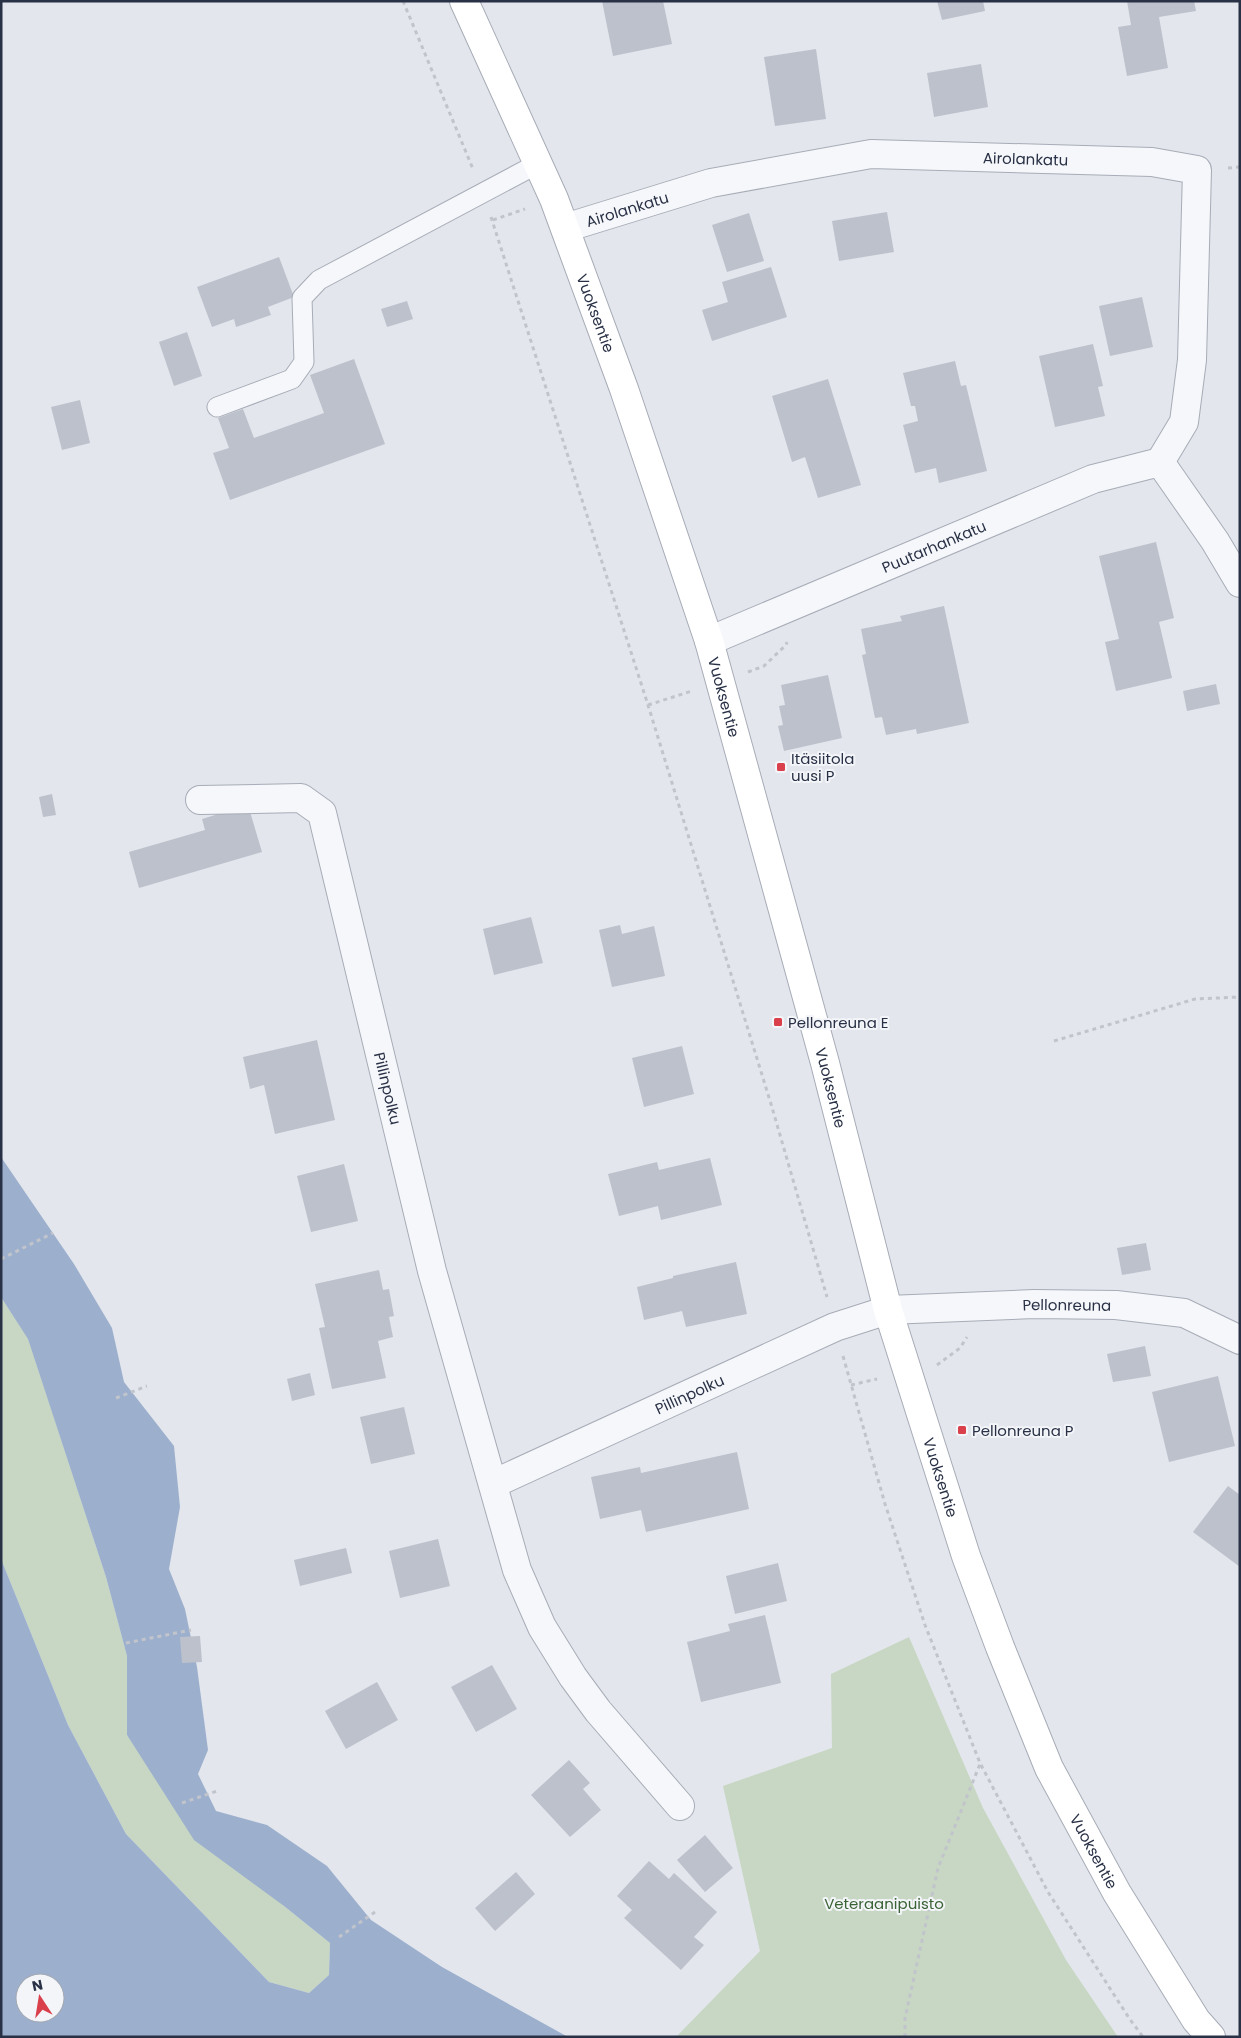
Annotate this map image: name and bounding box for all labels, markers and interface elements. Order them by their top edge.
street label: Airolankatu [983,147,1069,170]
street label: Airolankatu [583,186,671,231]
street label: Vuoksentie [572,271,620,355]
street label: Puutarhankatu [878,515,989,577]
street label: Vuoksentie [703,655,745,739]
place label: Itäsiitola uusi P [791,748,854,786]
marker: Itäsiitola uusi P [775,761,787,773]
place label: Pellonreuna E [788,1012,889,1033]
marker: Pellonreuna E [772,1016,784,1028]
street label: Vuoksentie [811,1045,852,1130]
street label: Pillinpolku [369,1050,407,1127]
street label: Pellonreuna [1022,1293,1111,1315]
street label: Pillinpolku [651,1369,727,1419]
place label: Pellonreuna P [972,1420,1074,1441]
marker: Pellonreuna P [956,1424,968,1436]
street label: Vuoksentie [919,1435,963,1520]
street label: Vuoksentie [1065,1810,1123,1892]
park label: Veteraanipuisto [824,1893,944,1914]
north arrow [15,1973,65,2023]
text: N [30,1974,45,1996]

